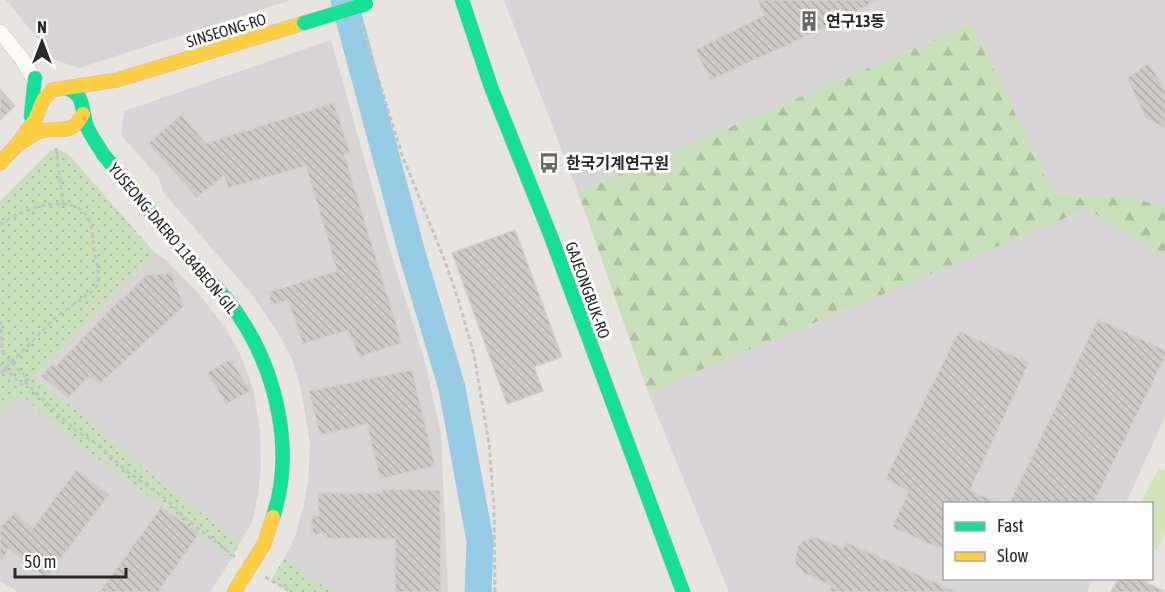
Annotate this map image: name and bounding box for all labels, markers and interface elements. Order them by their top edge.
street label: SINSEONG-RO [184,9,268,51]
building icon: 연구13동 [797,9,821,33]
north arrow [12,12,72,72]
place label: 연구13동 [826,12,885,30]
text: N [37,18,47,36]
bus stop icon: 한국기계연구원 [537,151,561,175]
place label: 한국기계연구원 [566,154,669,172]
street label: YUSEONG-DAERO 1184BEON-GIL [105,159,242,317]
street label: GAJEONGBUK-RO [562,239,614,341]
legend [943,502,1153,580]
text: Fast [997,515,1024,536]
scale bar [15,541,126,579]
text: Slow [997,545,1028,566]
text: 50 m [24,551,56,572]

